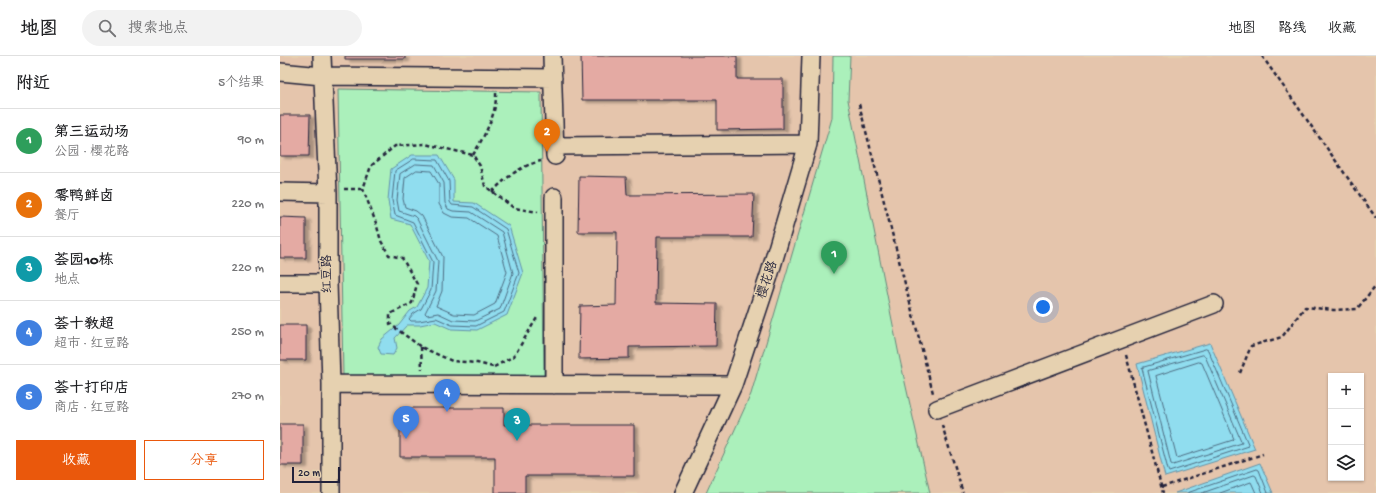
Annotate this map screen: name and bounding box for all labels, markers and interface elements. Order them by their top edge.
search box [82,10,362,46]
icon: search [96,17,118,39]
text: 地图 [20,19,58,42]
text: 搜索地点 [128,20,188,38]
text: 地图 [1228,21,1256,38]
text: 路线 [1278,21,1306,38]
text: 收藏 [1328,21,1356,38]
text: 附近 [16,75,50,95]
text: 5个结果 [218,76,264,91]
pin: 2 [534,119,560,152]
text: 第三运动场 [54,124,129,142]
text: 1 [26,133,32,148]
text: 90 m [238,133,264,148]
text: 公园 · 樱花路 [54,145,129,160]
text: 零鸭鲜卤 [54,188,114,206]
text: 2 [26,197,32,212]
text: 220 m [232,197,264,212]
text: 餐厅 [54,209,80,224]
pin: 1 [821,241,847,274]
text: 荟园10栋 [54,252,114,270]
street label: 红豆路 [319,254,336,294]
street label: 樱花路 [754,259,781,301]
text: 3 [26,261,32,276]
text: 220 m [232,261,264,276]
text: 地点 [54,273,80,288]
your location [1033,297,1053,317]
text: 荟十教超 [54,316,114,334]
text: 4 [26,325,32,340]
text: 250 m [231,325,264,340]
text: 超市 · 红豆路 [54,337,129,352]
map controls [1328,373,1364,481]
button: + [1328,373,1364,409]
pin: 4 [434,379,460,412]
text: 荟十打印店 [54,380,129,398]
text: 5 [26,389,32,404]
text: 270 m [231,389,264,404]
text: 商店 · 红豆路 [54,401,129,416]
pin: 5 [393,406,419,439]
pin: 3 [504,408,530,441]
button: − [1328,409,1364,445]
button: 收藏 [16,440,136,480]
button: 分享 [144,440,264,480]
button: layers [1328,445,1364,481]
scale bar [292,465,340,484]
text: 20 m [298,468,320,480]

